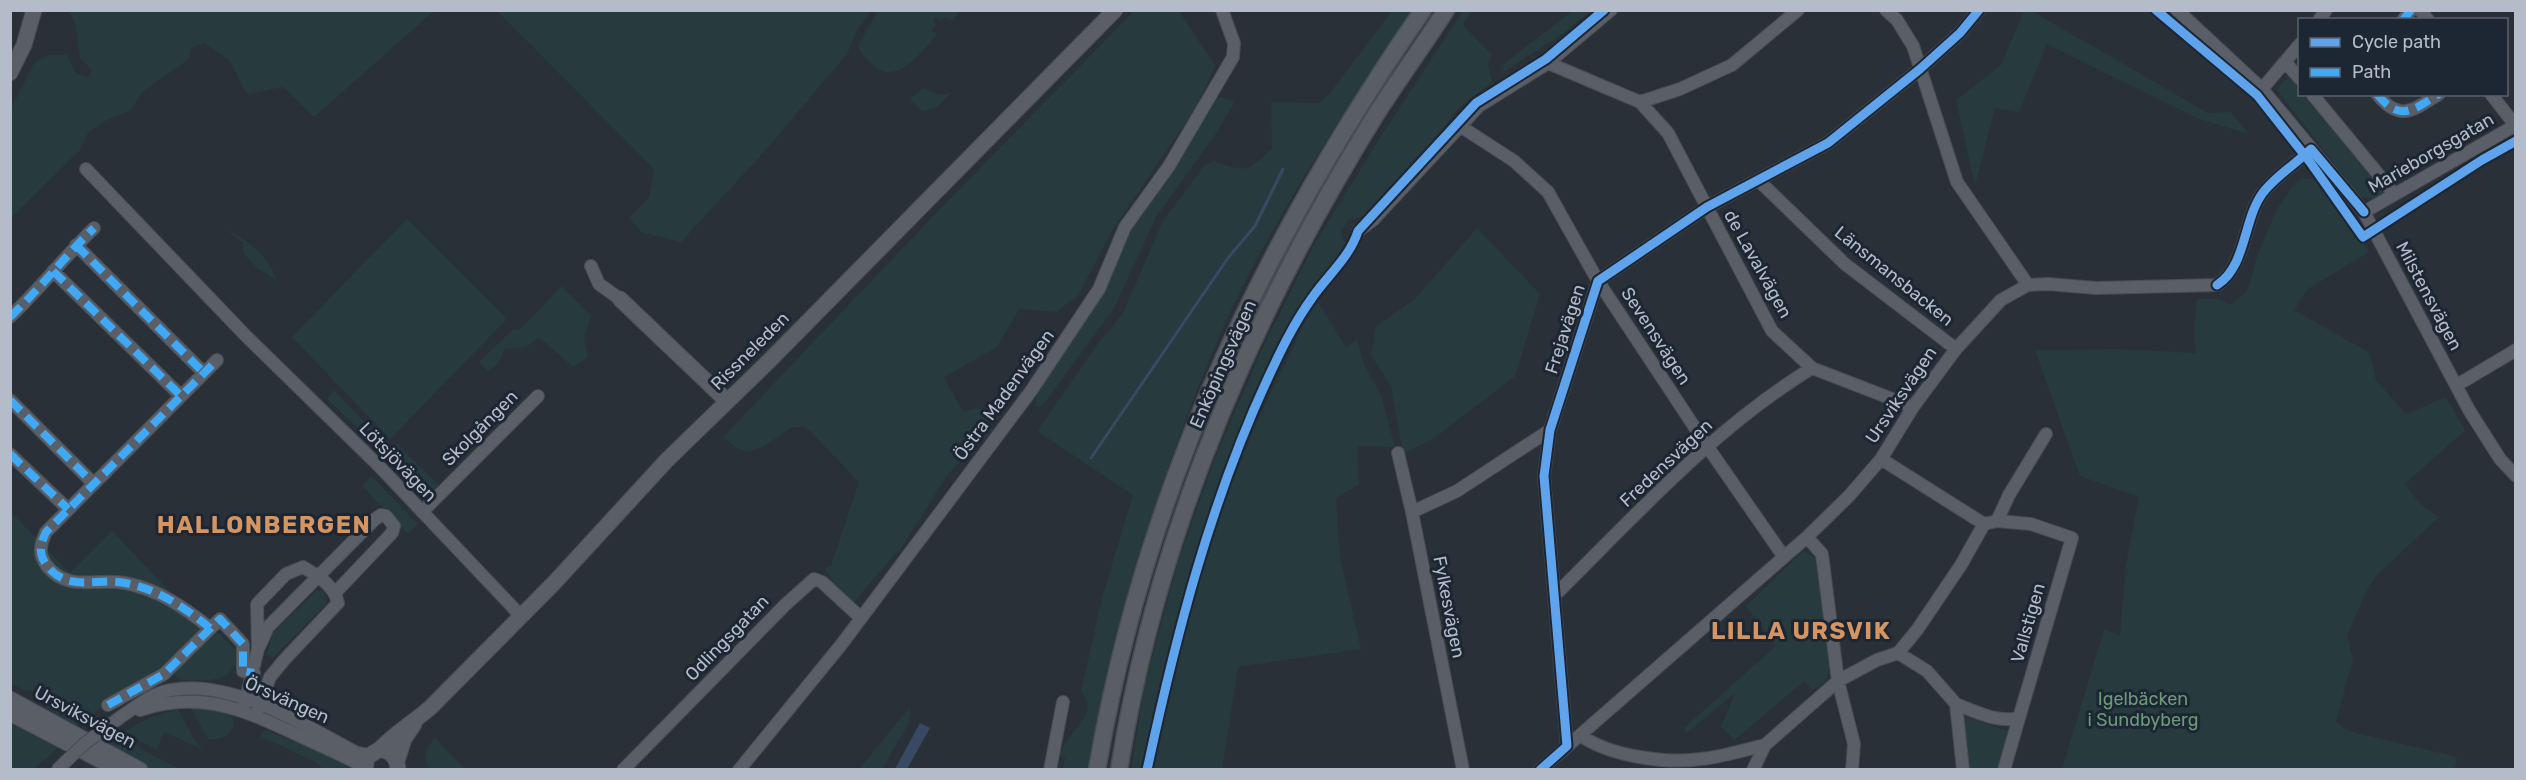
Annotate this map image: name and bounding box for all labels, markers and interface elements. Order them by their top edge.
legend [2298,18,2508,96]
text: Cycle path [2352,31,2441,53]
text: Path [2352,61,2391,83]
street label: Marieborgsgatan [2364,108,2498,198]
street label: de Lavalvägen [1719,206,1797,322]
street label: Länsmansbacken [1830,221,1958,331]
street label: Milstensvägen [2391,238,2467,354]
street label: Frejavägen [1540,282,1590,376]
street label: Sevensvägen [1616,283,1696,389]
street label: Enköpingsvägen [1185,297,1261,431]
street label: Rissneleden [706,307,794,395]
street label: Östra Madenvägen [949,325,1059,465]
street label: Ursviksvägen [1861,342,1941,448]
street label: Skolgången [438,386,522,470]
street label: Fredensvägen [1615,414,1717,512]
street label: Lötsjövägen [355,418,441,506]
district label: HALLONBERGEN [157,511,371,539]
street label: Fylkesvägen [1428,554,1470,660]
street label: Vallstigen [2006,581,2050,665]
street label: Odlingsgatan [681,590,773,686]
district label: LILLA URSVIK [1711,617,1891,645]
street label: Örsvängen [241,672,333,728]
street label: Ursviksvägen [30,681,140,753]
park label: Igelbäcken i Sundbyberg [2088,688,2198,731]

